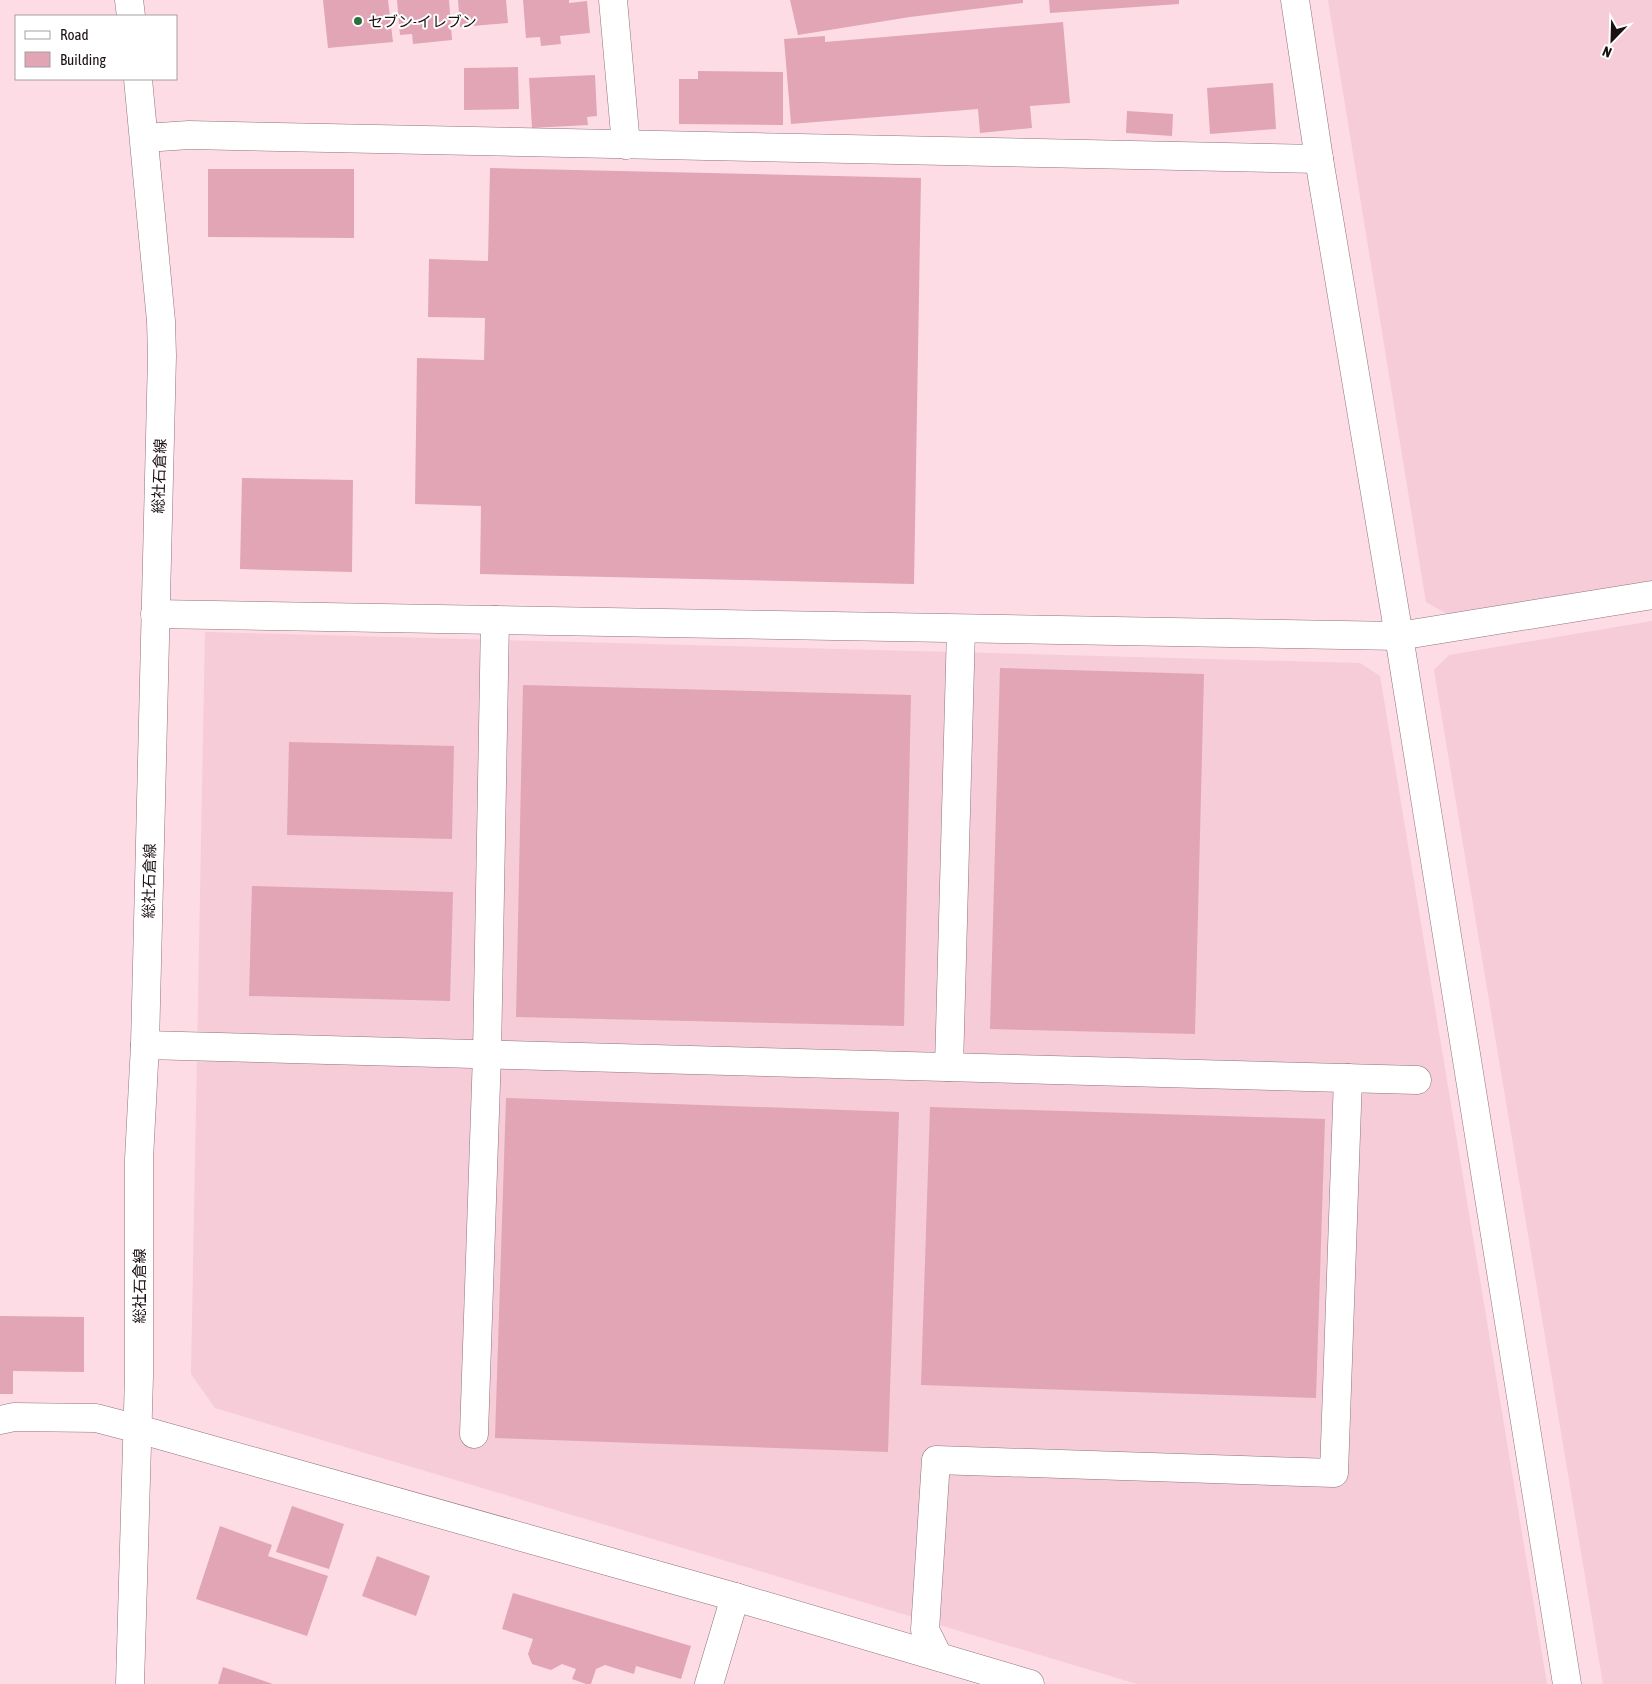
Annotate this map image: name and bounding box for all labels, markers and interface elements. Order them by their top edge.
place label: セブン-イレブン [368,13,477,30]
legend [15,15,178,80]
marker: セブン-イレブン [352,15,364,27]
north arrow [1587,15,1637,65]
text: Road [60,26,89,43]
text: N [1600,43,1614,61]
text: Building [60,51,106,68]
street label: 総社石倉線 [149,438,169,514]
street label: 総社石倉線 [140,843,158,919]
street label: 総社石倉線 [131,1248,148,1324]

